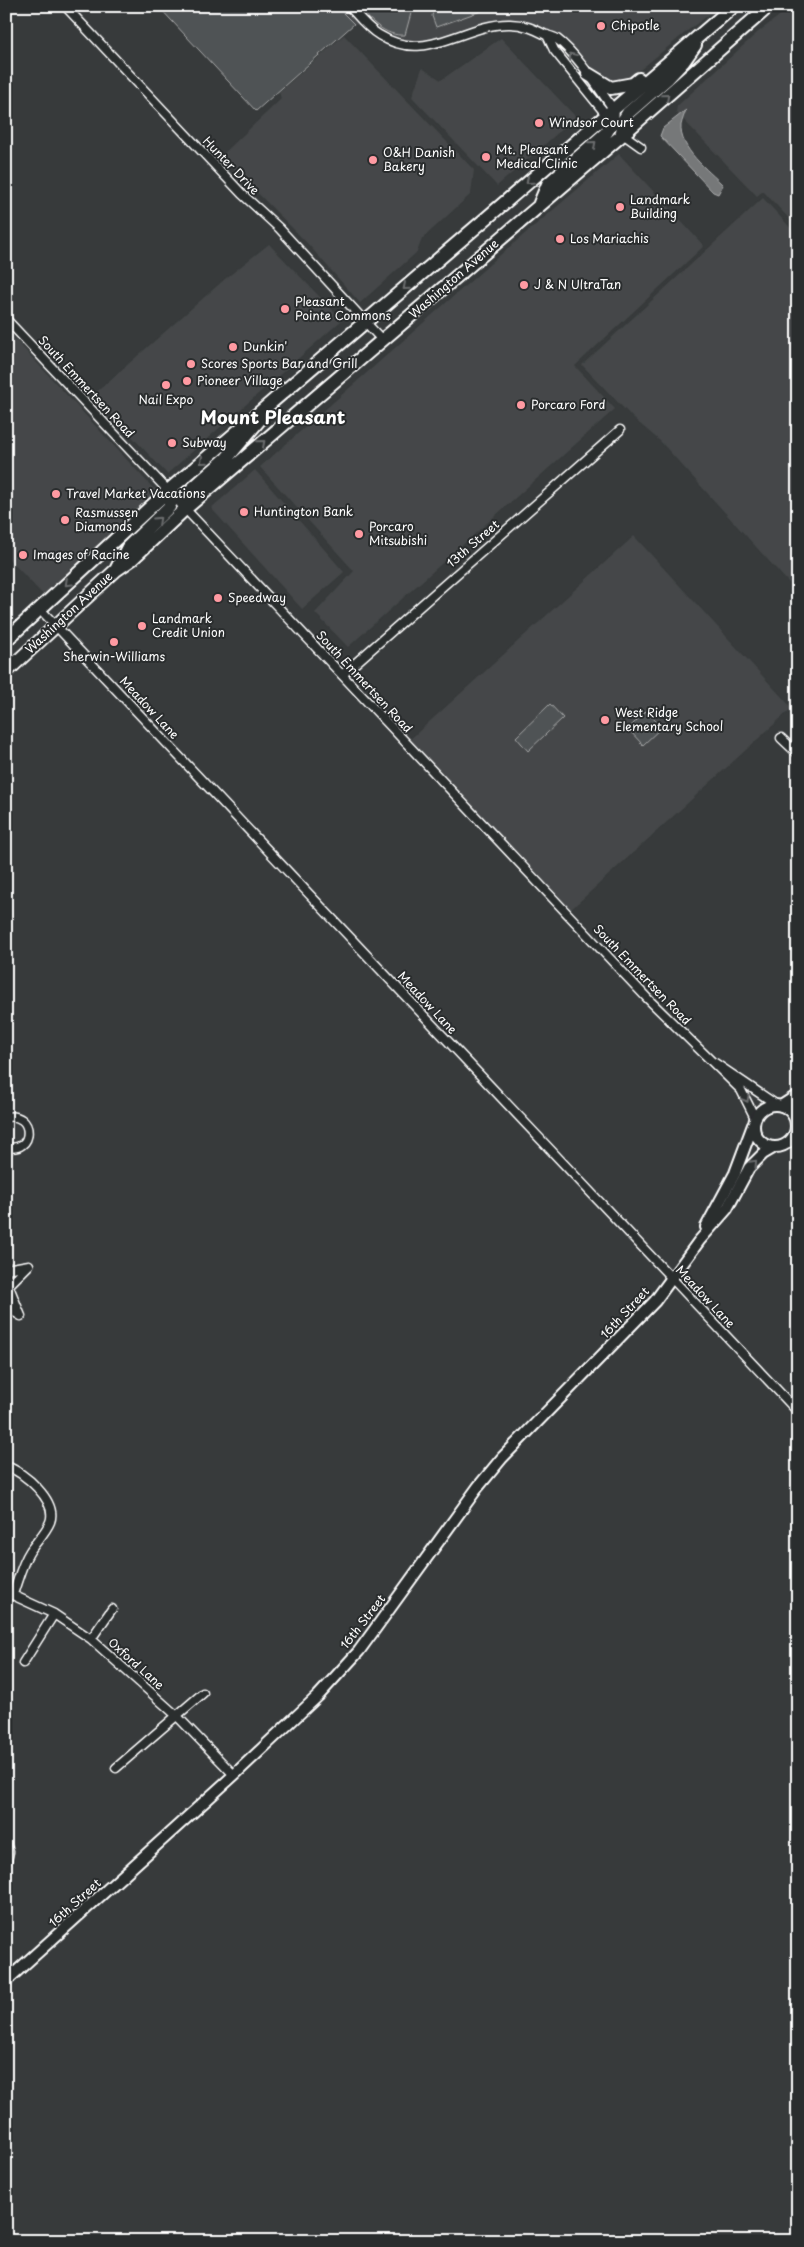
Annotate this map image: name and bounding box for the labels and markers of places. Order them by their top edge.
place label: Chipotle [611,16,660,34]
marker: Chipotle [595,20,607,32]
place label: Windsor Court [549,113,634,131]
marker: Windsor Court [533,117,545,129]
place label: Mt. Pleasant Medical Clinic [496,140,578,172]
place label: O&H Danish Bakery [383,143,455,175]
marker: Mt. Pleasant Medical Clinic [480,151,492,163]
marker: O&H Danish Bakery [367,154,379,166]
place label: Landmark Building [630,190,690,222]
marker: Landmark Building [614,201,626,213]
place label: Los Mariachis [570,229,649,247]
marker: Los Mariachis [554,233,566,245]
place label: J & N UltraTan [534,275,621,293]
marker: J & N UltraTan [518,279,530,291]
place label: Pleasant Pointe Commons [295,292,392,324]
marker: Pleasant Pointe Commons [279,303,291,315]
place label: Dunkin' [243,337,287,355]
marker: Dunkin' [227,341,239,353]
place label: Scores Sports Bar and Grill [201,354,357,372]
marker: Scores Sports Bar and Grill [185,358,197,370]
place label: Pioneer Village [197,371,283,389]
marker: Pioneer Village [181,375,193,387]
marker: Nail Expo [160,379,172,391]
place label: Nail Expo [139,390,194,408]
place label: Porcaro Ford [531,395,605,413]
marker: Porcaro Ford [515,399,527,411]
place label: Subway [182,433,227,451]
marker: Subway [166,437,178,449]
place label: Travel Market Vacations [66,484,206,502]
marker: Travel Market Vacations [50,488,62,500]
place label: Huntington Bank [254,502,353,520]
place label: Rasmussen Diamonds [75,503,138,535]
marker: Huntington Bank [238,506,250,518]
marker: Rasmussen Diamonds [59,514,71,526]
place label: Porcaro Mitsubishi [369,517,427,549]
marker: Porcaro Mitsubishi [353,528,365,540]
place label: Images of Racine [33,545,130,563]
marker: Images of Racine [17,549,29,561]
place label: Speedway [228,588,286,606]
marker: Speedway [212,592,224,604]
place label: Landmark Credit Union [152,609,225,641]
marker: Landmark Credit Union [136,620,148,632]
marker: Sherwin-Williams [108,636,120,648]
place label: Sherwin-Williams [63,647,165,665]
place label: West Ridge Elementary School [615,703,723,735]
marker: West Ridge Elementary School [599,714,611,726]

